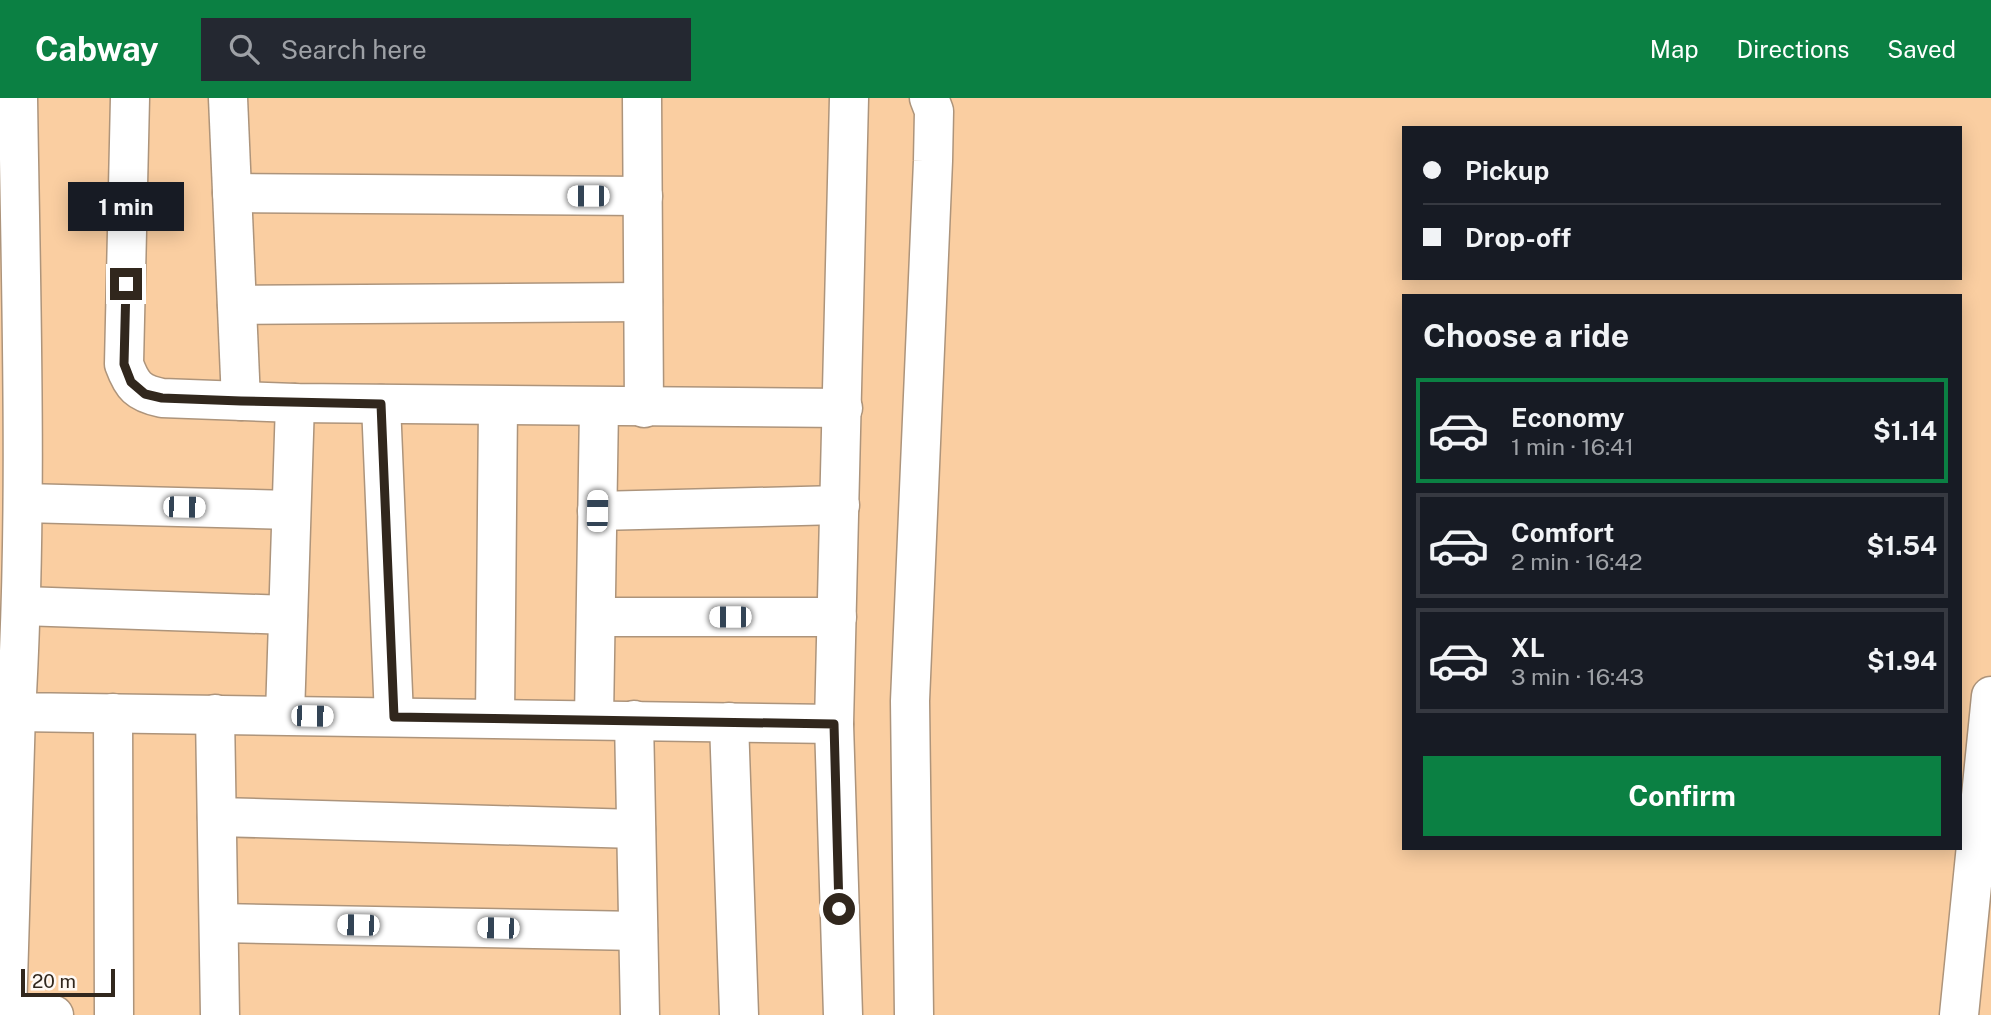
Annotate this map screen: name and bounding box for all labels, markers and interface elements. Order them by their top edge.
search box [201,18,691,81]
text: Cabway [35,30,159,68]
icon: search [225,30,263,68]
text: Search here [281,34,427,65]
text: Map [1650,35,1699,63]
text: Directions [1737,35,1849,63]
text: Saved [1887,35,1956,63]
text: Pickup [1465,155,1549,186]
callout: 1 min [68,183,184,232]
car [568,186,610,207]
text: 1 min [98,193,154,220]
text: Drop-off [1465,222,1571,253]
route end [110,268,142,300]
text: Choose a ride [1423,317,1629,354]
icon: car [1427,399,1490,462]
text: Economy [1511,402,1624,433]
text: $1.14 [1873,415,1937,446]
text: 1 min · 16:41 [1511,433,1634,460]
car [587,490,608,532]
car [163,496,206,518]
icon: car [1427,514,1490,577]
text: Comfort [1511,517,1614,548]
text: $1.54 [1867,530,1937,561]
text: 2 min · 16:42 [1511,548,1643,575]
car [710,607,752,628]
icon: car [1427,629,1490,692]
text: XL [1511,632,1545,663]
text: $1.94 [1867,645,1937,676]
text: 3 min · 16:43 [1511,663,1644,690]
car [291,705,334,727]
button: Confirm [1423,756,1941,836]
route start [823,893,855,925]
car [337,914,380,936]
car [477,917,520,939]
scale bar [21,966,116,998]
text: 20 m [32,970,76,992]

